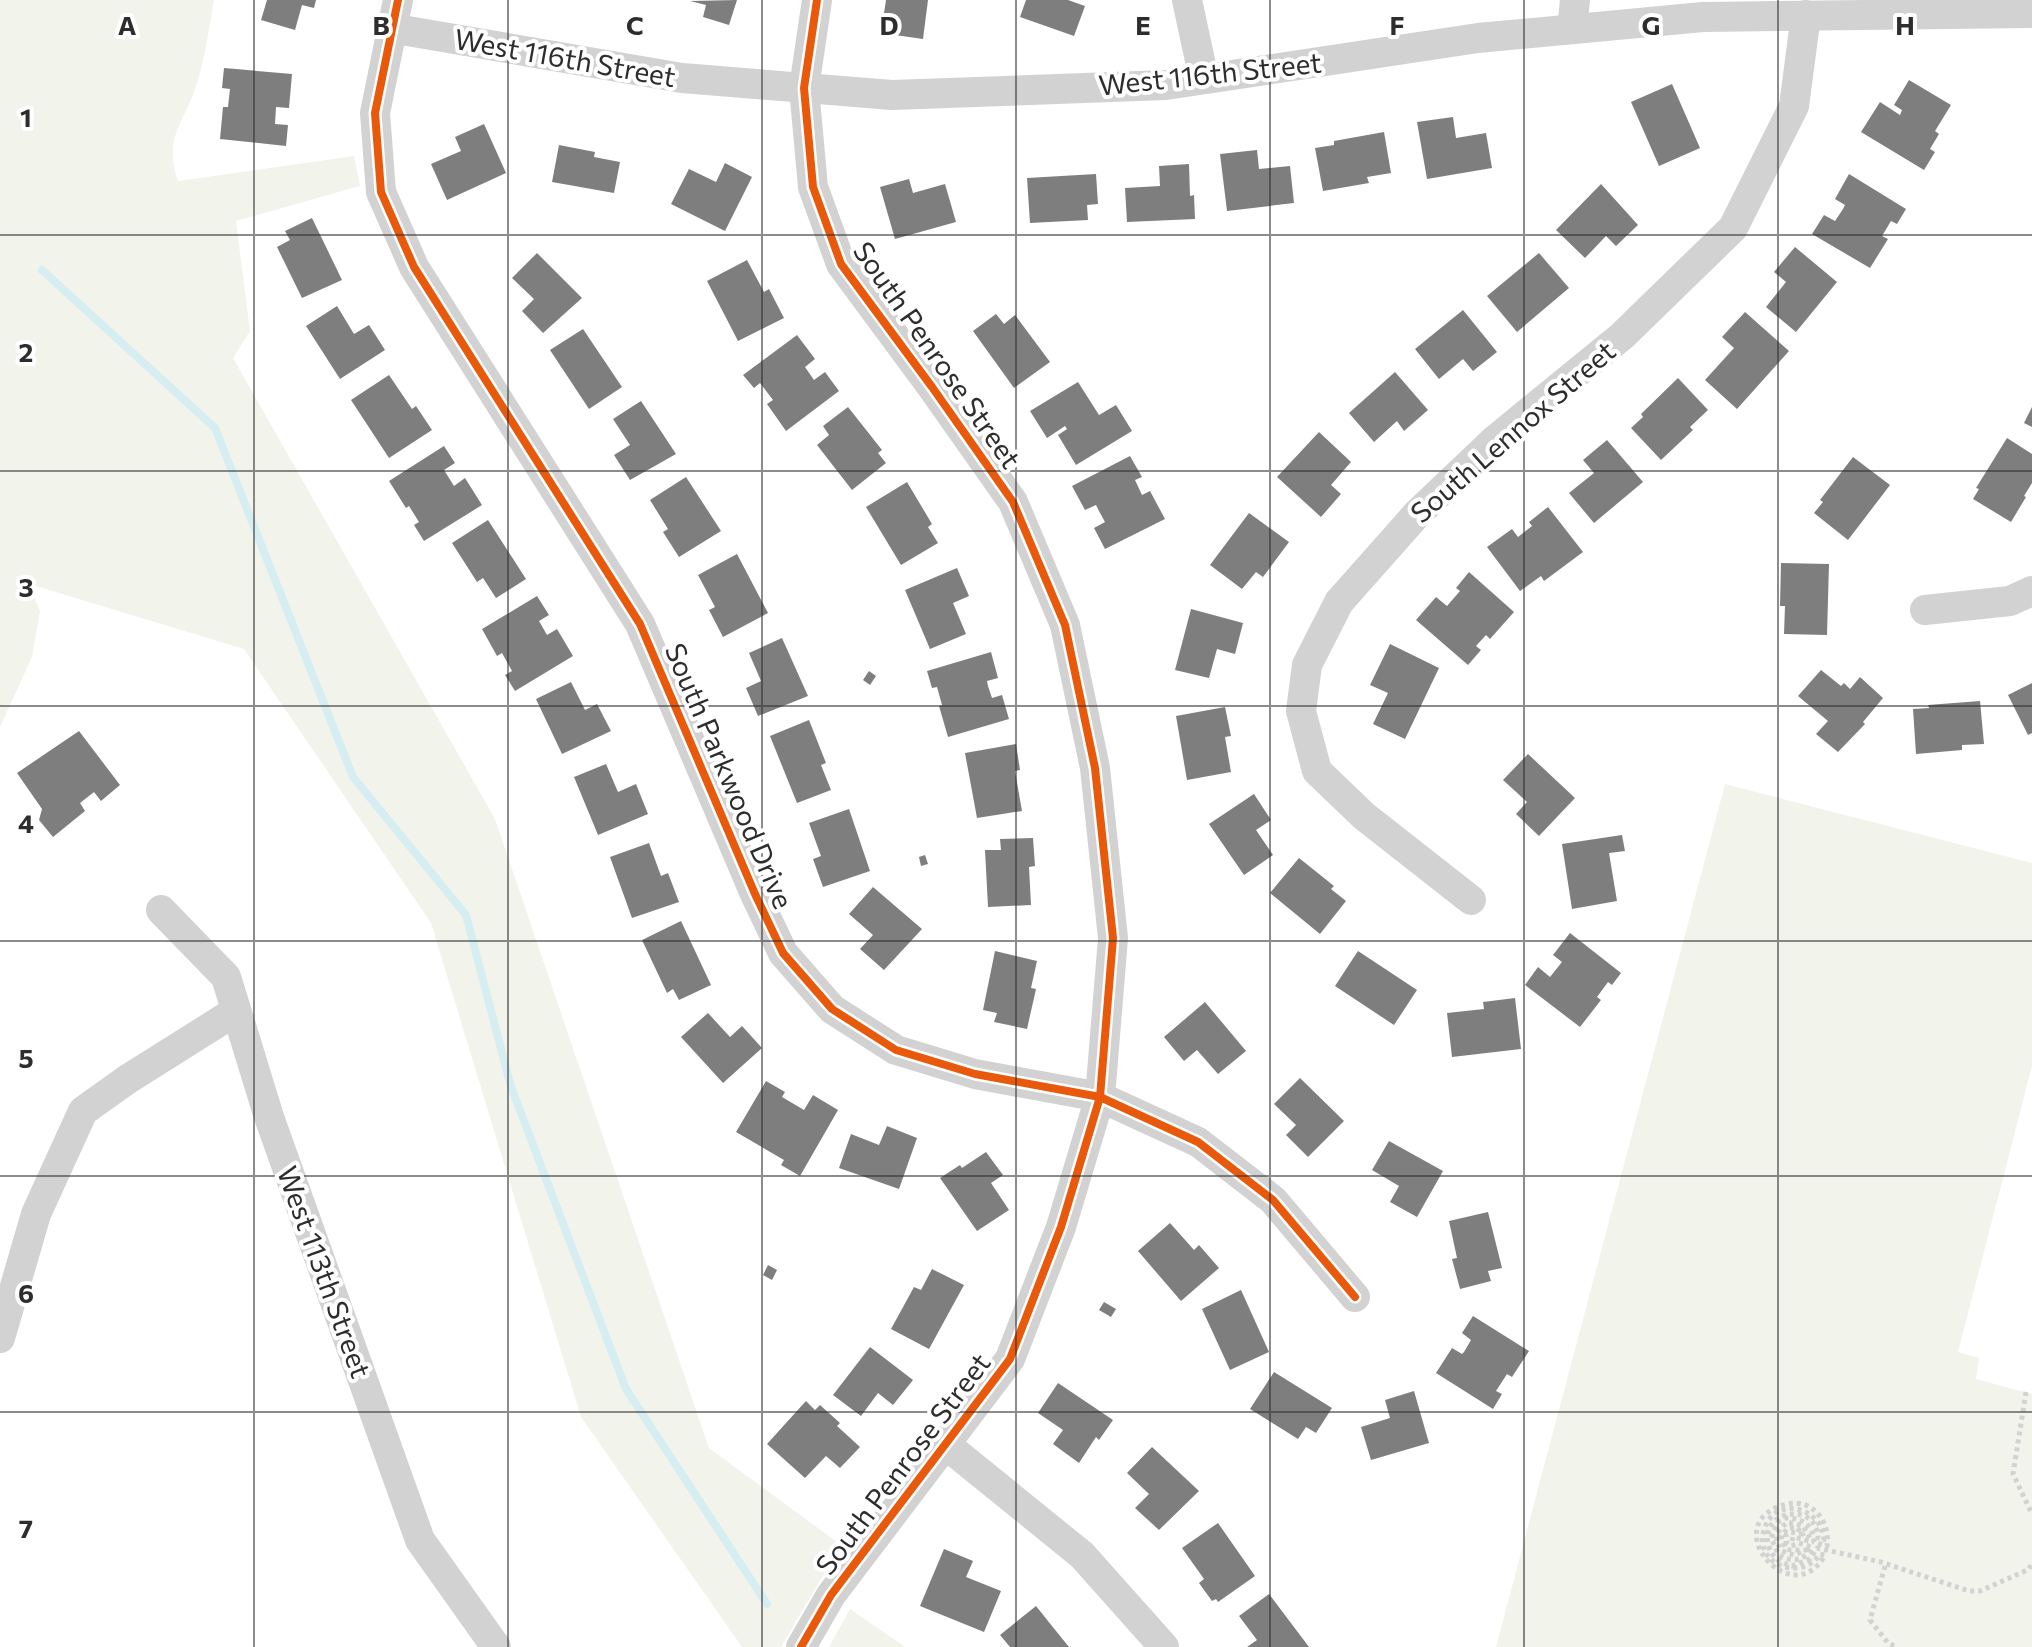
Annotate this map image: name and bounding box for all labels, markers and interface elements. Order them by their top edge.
text: A [118,9,137,40]
text: B [372,9,390,40]
text: C [626,9,644,40]
text: D [879,9,899,40]
text: E [1135,9,1151,40]
text: F [1389,9,1405,40]
text: G [1642,9,1660,40]
text: H [1895,9,1915,40]
street label: West 116th Street [452,21,678,93]
street label: West 116th Street [1097,44,1323,102]
text: 1 [20,101,32,132]
street label: South Penrose Street [847,235,1029,474]
street label: South Lennox Street [1403,333,1622,529]
text: 2 [19,336,33,367]
text: 3 [18,571,34,602]
street label: South Parkwood Drive [659,638,801,913]
text: 4 [18,807,34,838]
text: 5 [18,1042,34,1073]
street label: West 113th Street [271,1161,379,1382]
text: 6 [18,1277,34,1308]
street label: South Penrose Street [808,1346,997,1581]
text: 7 [19,1512,33,1543]

